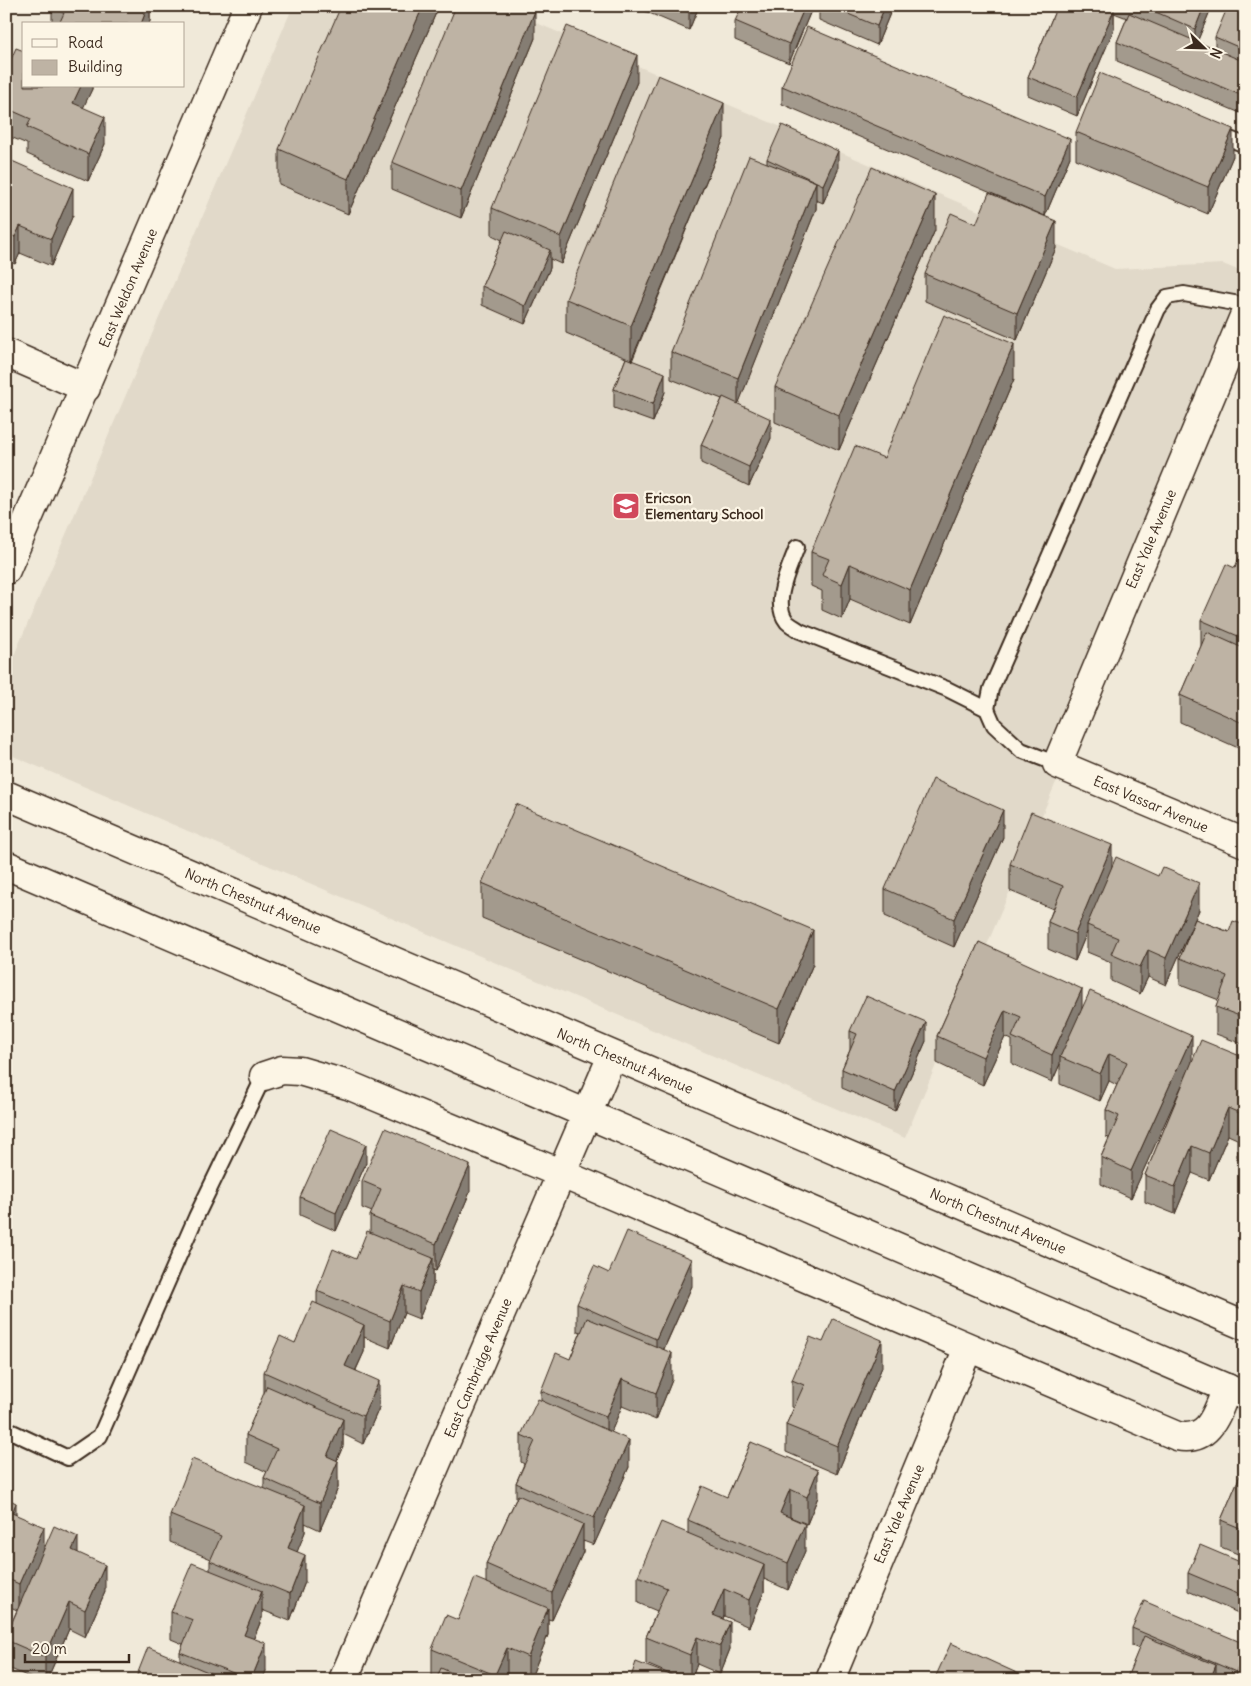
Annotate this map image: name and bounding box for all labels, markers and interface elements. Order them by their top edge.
legend [22,22,185,88]
north arrow [1178,22,1228,72]
text: Road [68,33,103,52]
text: N [1206,45,1226,61]
text: Building [68,57,123,76]
street label: East Weldon Avenue [95,226,161,350]
street label: East Yale Avenue [1122,487,1180,591]
place label: Ericson Elementary School [645,489,763,523]
school or university icon: Ericson Elementary School [611,491,641,521]
street label: East Vassar Avenue [1091,772,1211,836]
street label: North Chestnut Avenue [182,864,324,938]
street label: North Chestnut Avenue [554,1024,696,1098]
street label: North Chestnut Avenue [927,1184,1069,1258]
street label: East Cambridge Avenue [440,1295,516,1441]
street label: East Yale Avenue [870,1462,928,1566]
scale bar [25,1631,129,1663]
text: 20 m [32,1639,67,1658]

